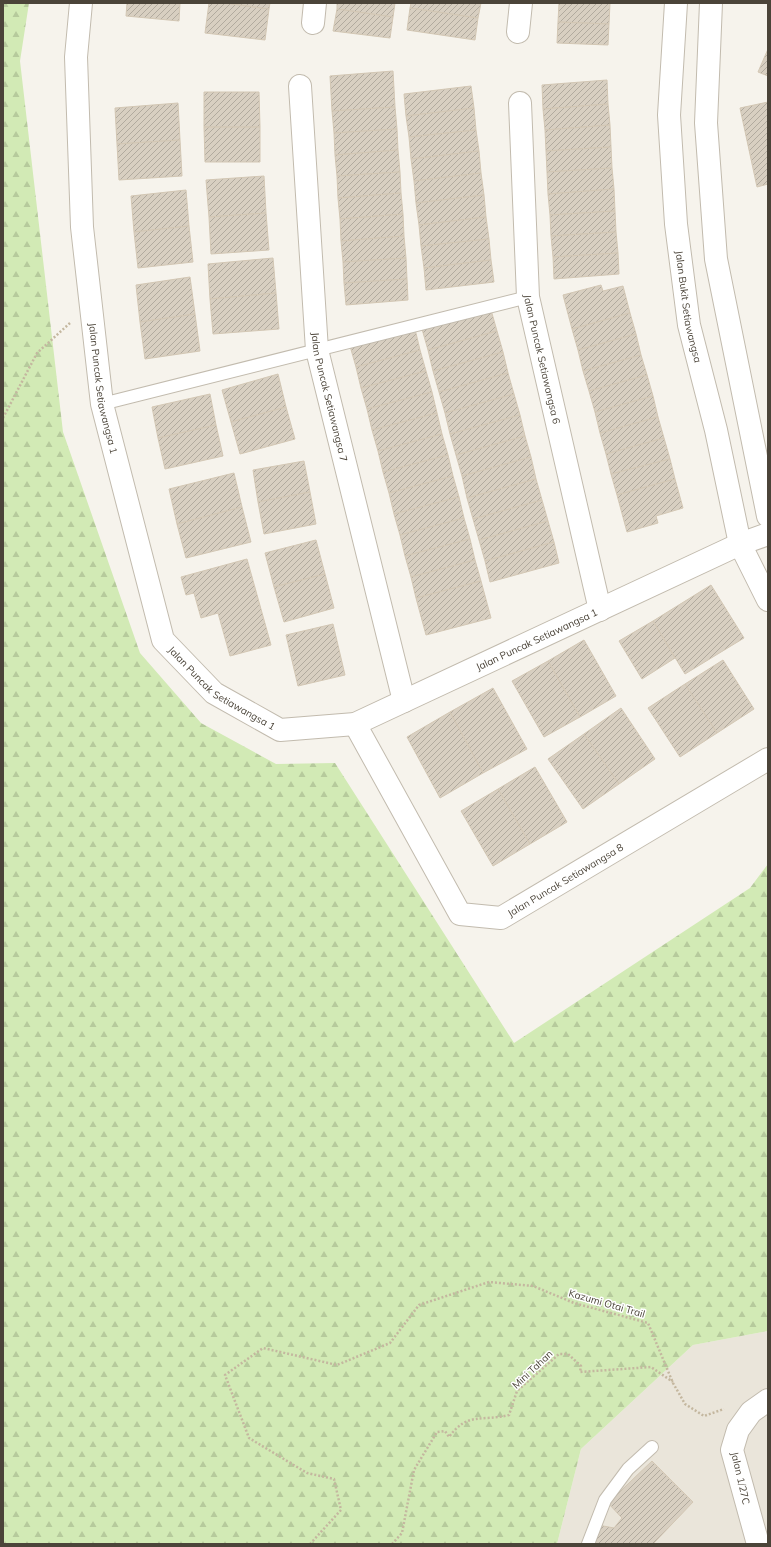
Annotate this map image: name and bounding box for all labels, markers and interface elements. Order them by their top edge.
street label: Jalan Bukit Setiawangsa [672,250,704,364]
street label: Jalan Puncak Setiawangsa 6 [521,294,563,425]
street label: Jalan Puncak Setiawangsa 1 [86,322,121,455]
street label: Jalan Puncak Setiawangsa 7 [309,332,350,463]
street label: Jalan Puncak Setiawangsa 1 [474,606,599,674]
street label: Jalan Puncak Setiawangsa 1 [165,643,278,733]
street label: Jalan Puncak Setiawangsa 8 [505,841,626,920]
street label: Kazumi Otai Trail [567,1286,647,1321]
street label: Mini Tahan [509,1347,555,1391]
street label: Jalan 1/27C [728,1450,753,1506]

